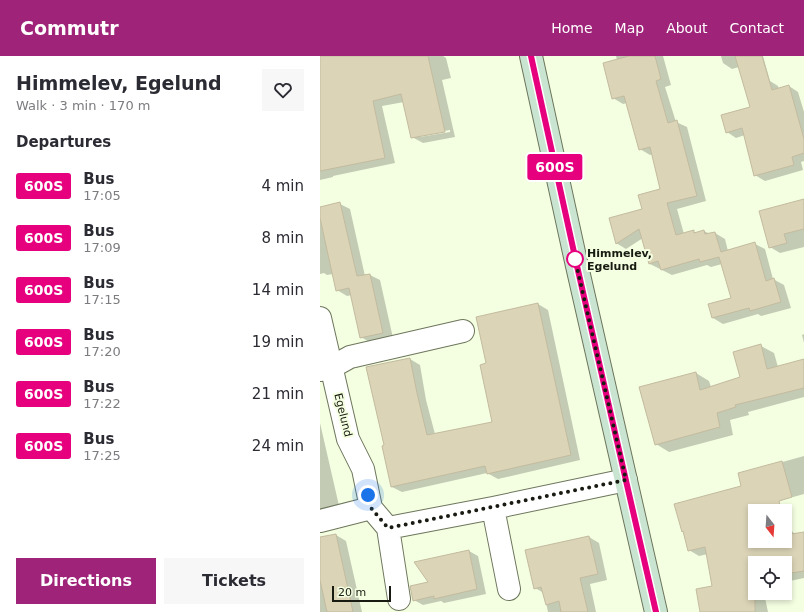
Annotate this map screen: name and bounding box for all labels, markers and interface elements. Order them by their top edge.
text: Commutr [20,17,119,39]
text: Home [551,20,593,36]
text: Map [615,20,644,36]
text: About [666,20,708,36]
text: Contact [730,20,784,36]
button: heart [262,69,304,111]
text: Himmelev, Egelund [16,72,222,94]
text: Walk · 3 min · 170 m [16,98,150,113]
text: Departures [16,133,111,151]
line badge: 600S [527,154,583,180]
text: 600S [535,159,575,175]
text: Bus [83,170,114,188]
text: 4 min [261,177,304,195]
text: 600S [24,178,63,194]
text: 17:05 [83,188,121,203]
text: Bus [83,222,114,240]
text: 8 min [261,229,304,247]
text: 600S [24,230,63,246]
text: 17:09 [83,240,121,255]
place label: Himmelev, Egelund [587,247,652,273]
marker: Himmelev, Egelund [566,250,584,268]
text: Bus [83,274,114,292]
text: 14 min [252,281,304,299]
text: 600S [24,282,63,298]
text: 17:15 [83,292,121,307]
text: Bus [83,326,114,344]
text: 19 min [252,333,304,351]
text: 600S [24,334,63,350]
text: 17:20 [83,344,121,359]
text: Bus [83,378,114,396]
text: 21 min [252,385,304,403]
text: 600S [24,386,63,402]
street label: Egelund [331,392,355,438]
text: 17:22 [83,396,121,411]
text: Bus [83,430,114,448]
text: 24 min [252,437,304,455]
text: 600S [24,438,63,454]
text: 17:25 [83,448,121,463]
your location [358,485,378,505]
north arrow [748,504,792,548]
map controls [748,504,792,600]
button: locate [748,556,792,600]
button: Directions [16,558,156,604]
button: Tickets [164,558,304,604]
scale bar [332,584,391,603]
text: 20 m [338,586,366,599]

